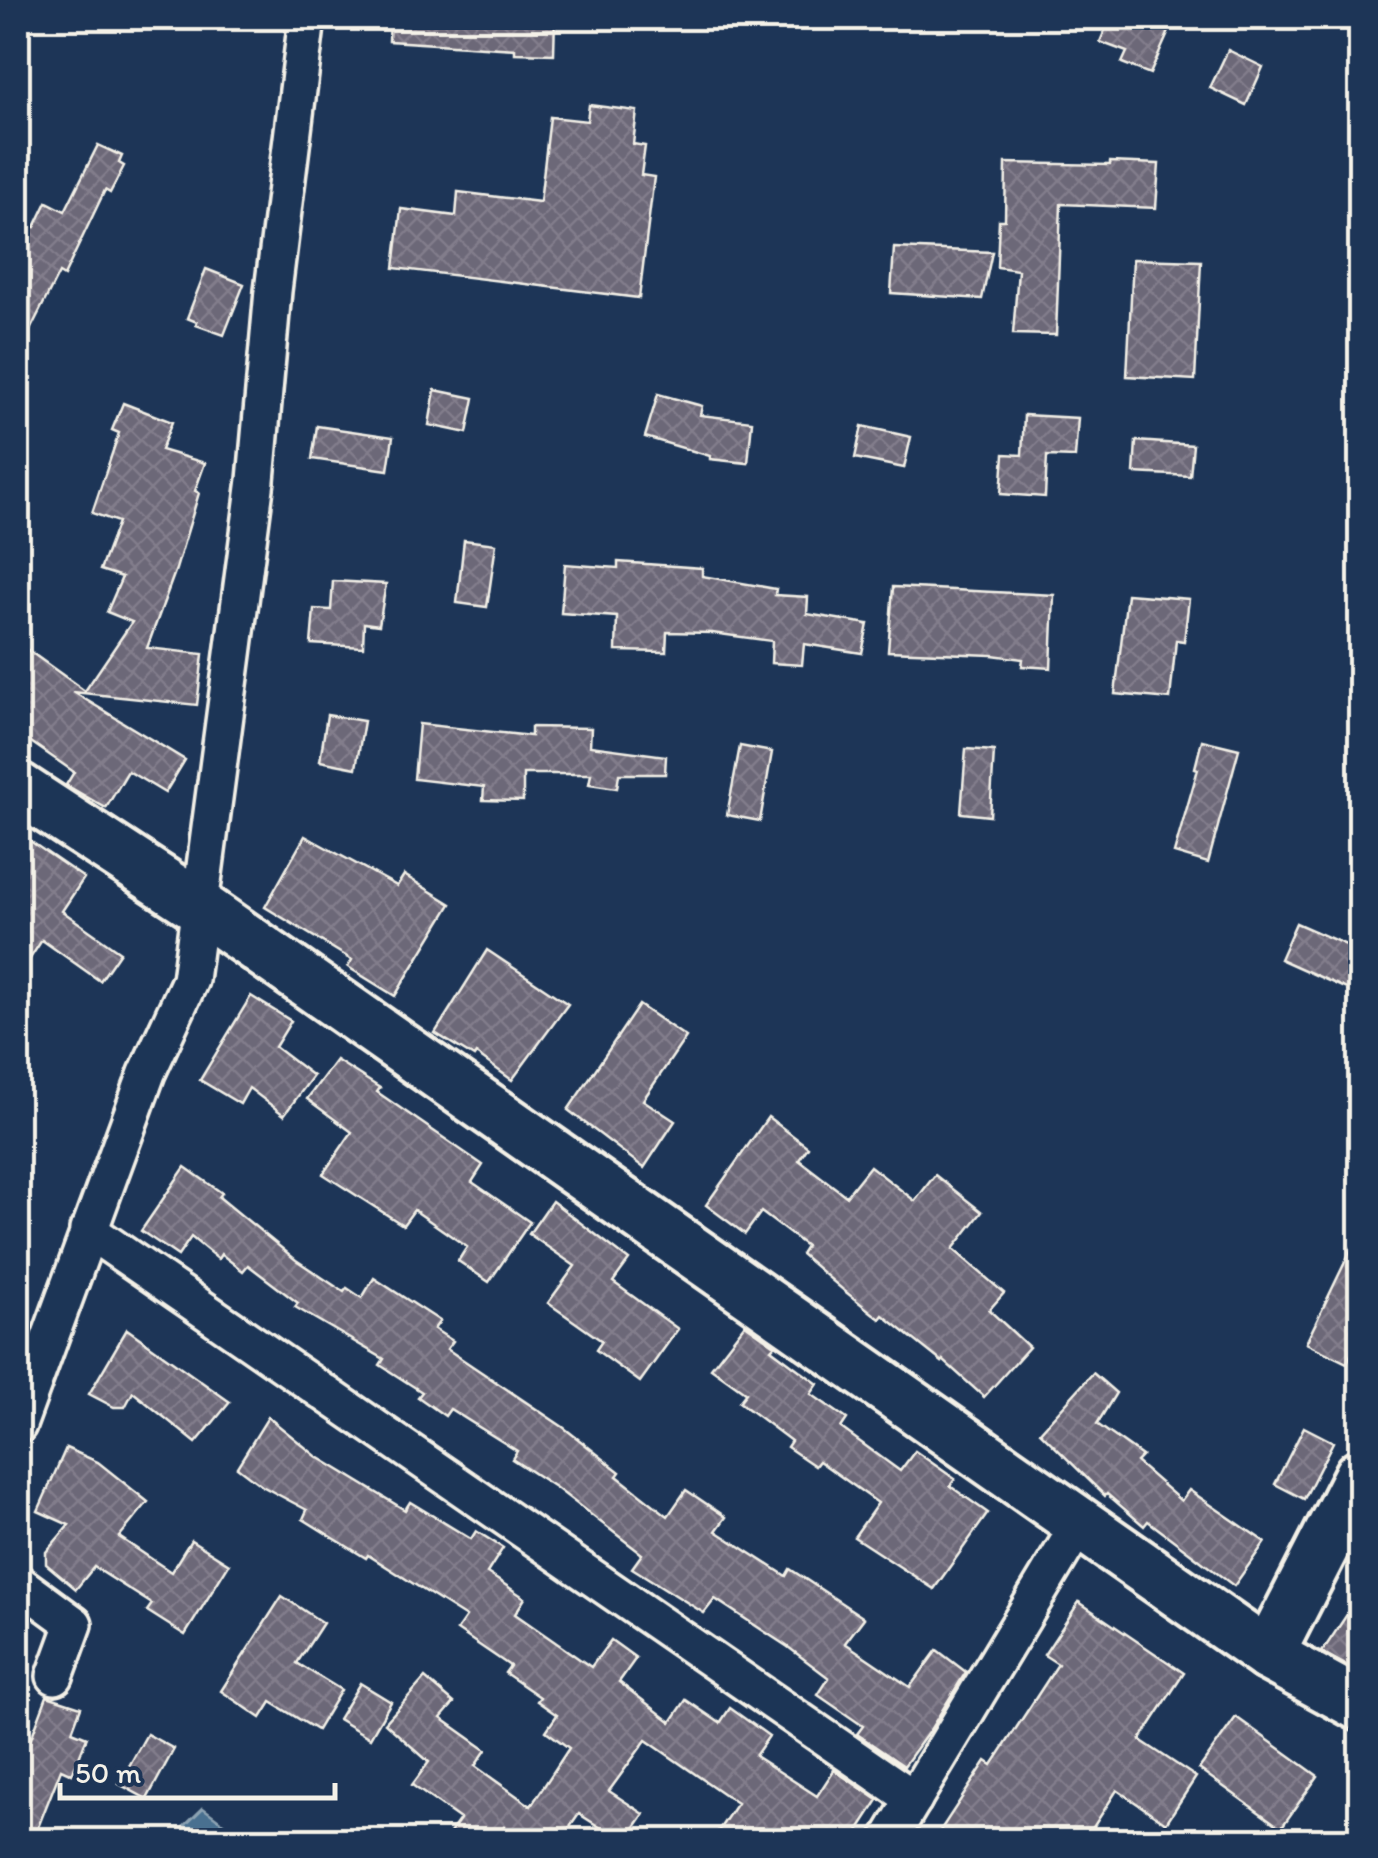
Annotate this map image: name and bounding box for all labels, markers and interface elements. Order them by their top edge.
scale bar [60,1738,335,1800]
text: 50 m [75,1754,141,1791]

